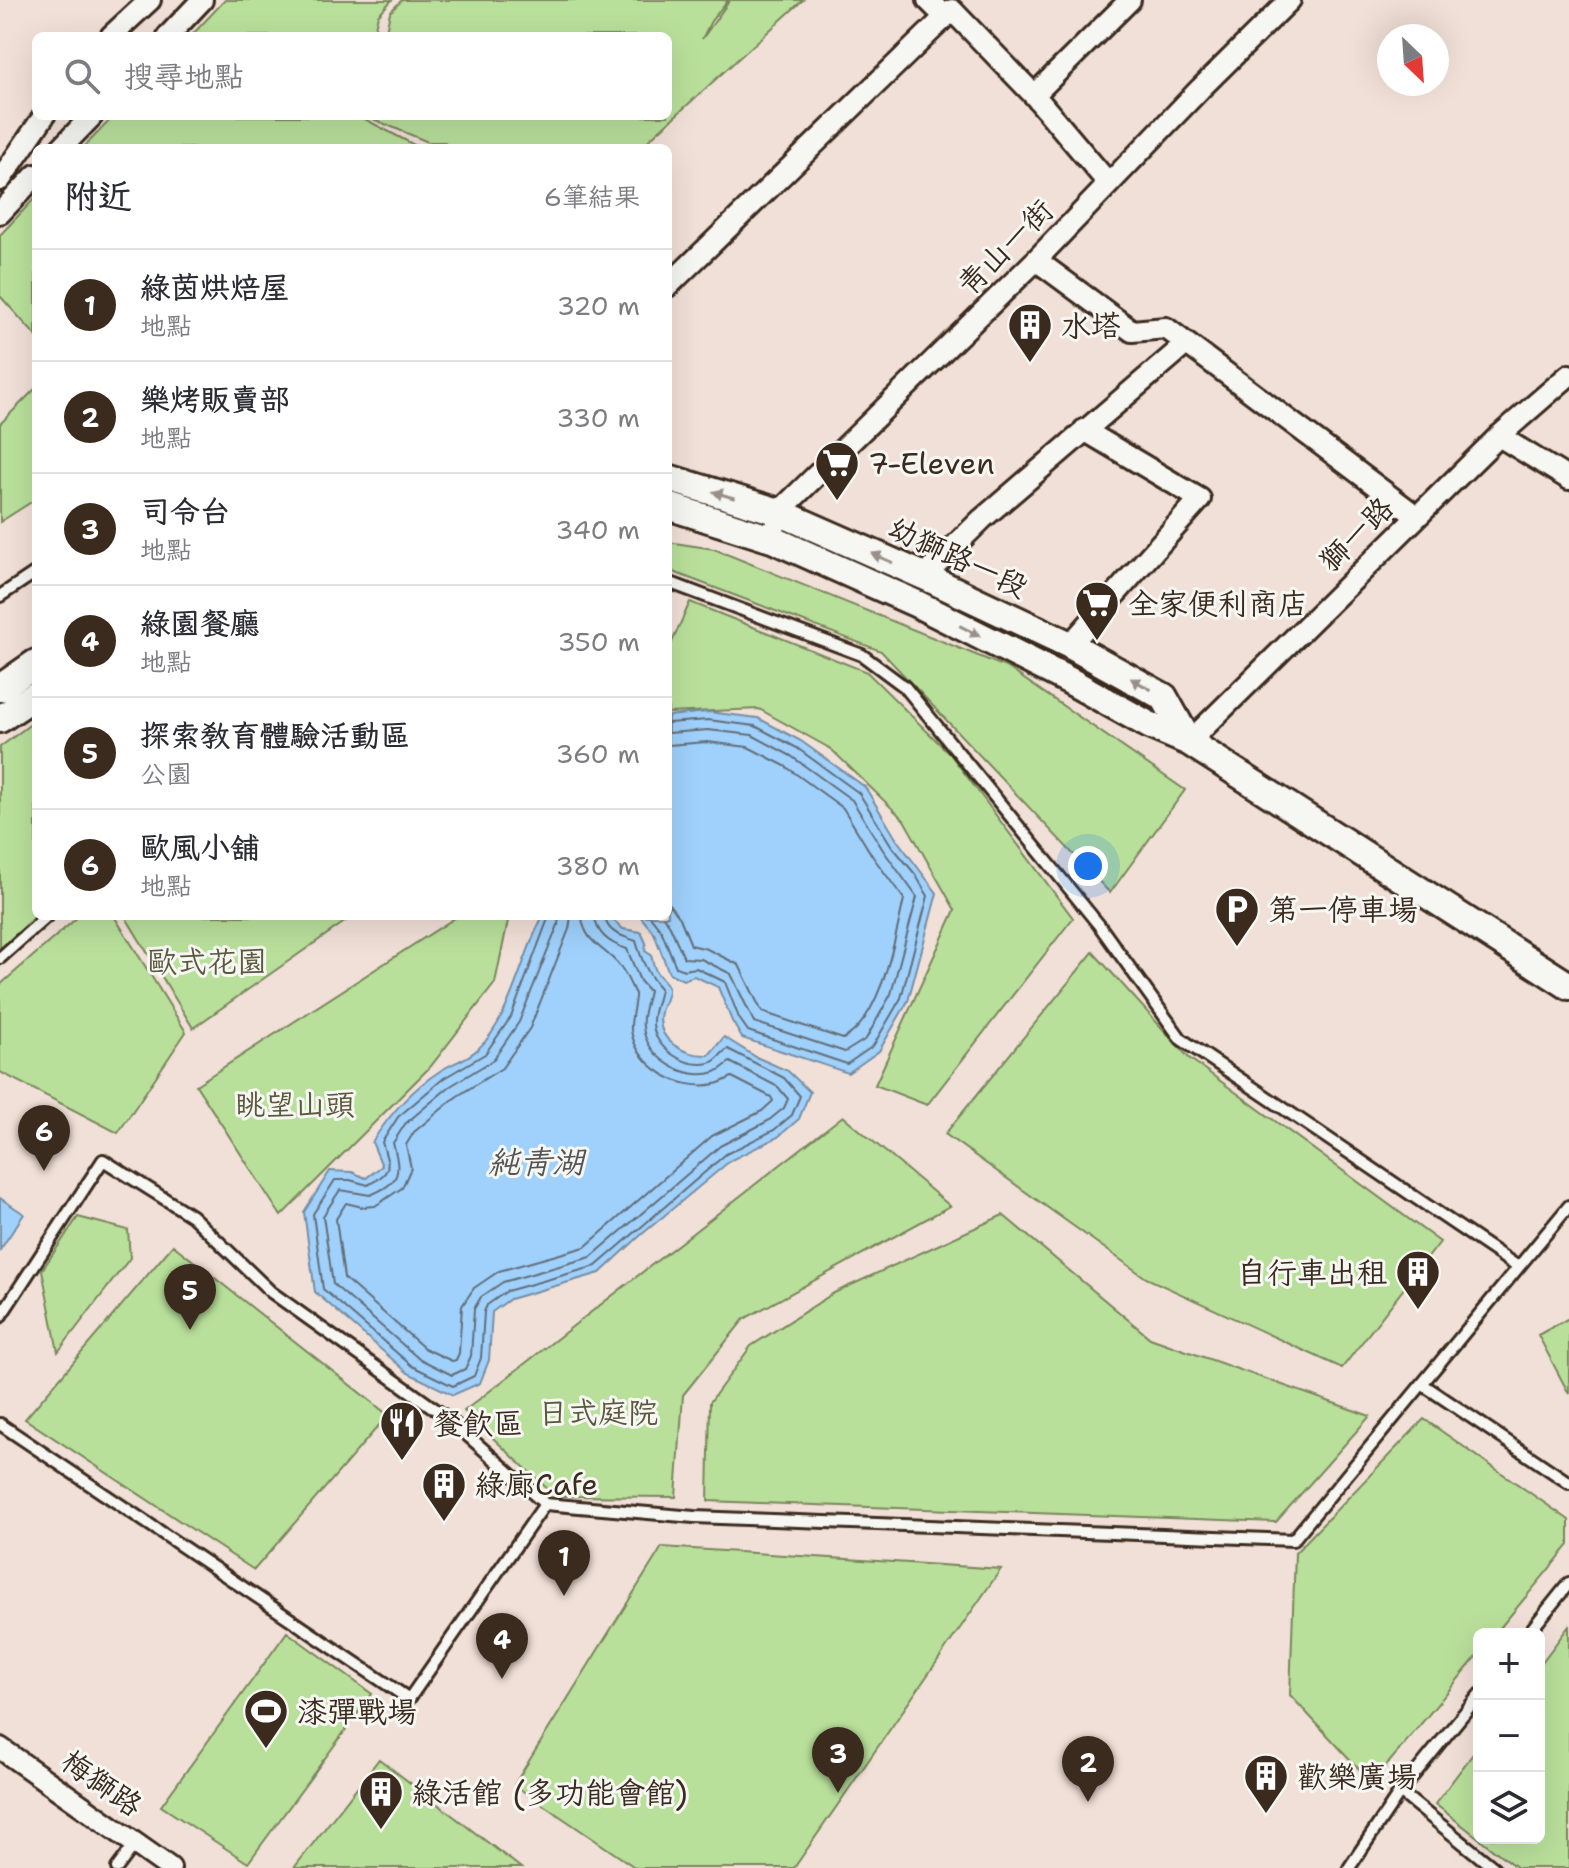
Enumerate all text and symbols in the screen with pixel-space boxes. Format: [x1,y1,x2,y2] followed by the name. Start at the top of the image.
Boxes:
[1377,24,1449,96] north arrow
[32,32,672,120] search box
[60,54,104,98] icon: search
[124,56,244,97] text: 搜尋地點
[64,173,132,219] text: 附近
[544,179,640,214] text: 6筆結果
[948,190,1062,304] street label: 青山一街
[140,267,290,308] text: 綠茵烘焙屋
[84,288,96,323] text: 1
[557,288,640,323] text: 320 m
[1006,301,1054,364] building icon: 水塔
[1061,305,1121,346] place label: 水塔
[140,308,192,343] text: 地點
[140,379,290,420] text: 樂烤販賣部
[81,400,99,435] text: 2
[556,400,640,435] text: 330 m
[140,420,192,455] text: 地點
[813,439,861,502] supermarket icon: 7-Eleven
[868,443,995,484] place label: 7-Eleven
[711,488,735,501] one-way arrow
[1310,488,1402,580] street label: 獅一路
[140,491,230,532] text: 司令台
[881,507,1035,607] street label: 幼獅路一段
[81,512,99,547] text: 3
[555,512,640,547] text: 340 m
[140,532,192,567] text: 地點
[870,551,894,564] one-way arrow
[1073,579,1121,642] supermarket icon: 全家便利商店
[1128,583,1308,624] place label: 全家便利商店
[140,603,260,644] text: 綠園餐廳
[81,624,99,659] text: 4
[557,624,640,659] text: 350 m
[959,624,982,637] one-way arrow
[140,644,192,679] text: 地點
[1129,677,1152,691] one-way arrow
[140,715,410,756] text: 探索教育體驗活動區
[82,736,98,771] text: 5
[555,736,640,771] text: 360 m
[140,756,192,791] text: 公園
[140,827,260,868] text: 歐風小舖
[1068,846,1108,886] your location
[81,848,99,883] text: 6
[555,848,640,883] text: 380 m
[140,868,192,903] text: 地點
[1213,885,1261,948] parking icon: 第一停車場
[1268,889,1418,930] place label: 第一停車場
[147,941,267,982] park label: 歐式花園
[235,1084,355,1125] park label: 眺望山頭
[18,1105,70,1171] pin: 6
[488,1140,587,1183] water label: 純青湖
[1394,1248,1442,1311] building icon: 自行車出租
[1237,1252,1387,1293] place label: 自行車出租
[164,1264,216,1330] pin: 5
[538,1392,658,1433] park label: 日式庭院
[378,1399,426,1462] restaurant icon: 餐飲區
[433,1403,523,1444] place label: 餐飲區
[420,1460,468,1523] building icon: 綠廊Cafe
[475,1464,598,1505] place label: 綠廊Cafe
[538,1530,590,1596] pin: 1
[476,1613,528,1679] pin: 4
[1473,1628,1545,1844] map controls
[1473,1628,1545,1700] button: +
[242,1687,290,1750] sports icon: 漆彈戰場
[297,1691,417,1732] place label: 漆彈戰場
[1473,1700,1545,1772] button: −
[812,1727,864,1793] pin: 3
[1062,1736,1114,1802] pin: 2
[53,1740,151,1826] street label: 梅獅路
[1242,1752,1290,1815] building icon: 歡樂廣場
[1297,1756,1417,1797] place label: 歡樂廣場
[357,1768,405,1831] building icon: 綠活館 (多功能會館)
[412,1772,688,1813] place label: 綠活館 (多功能會館)
[1473,1772,1545,1844] button: layers

